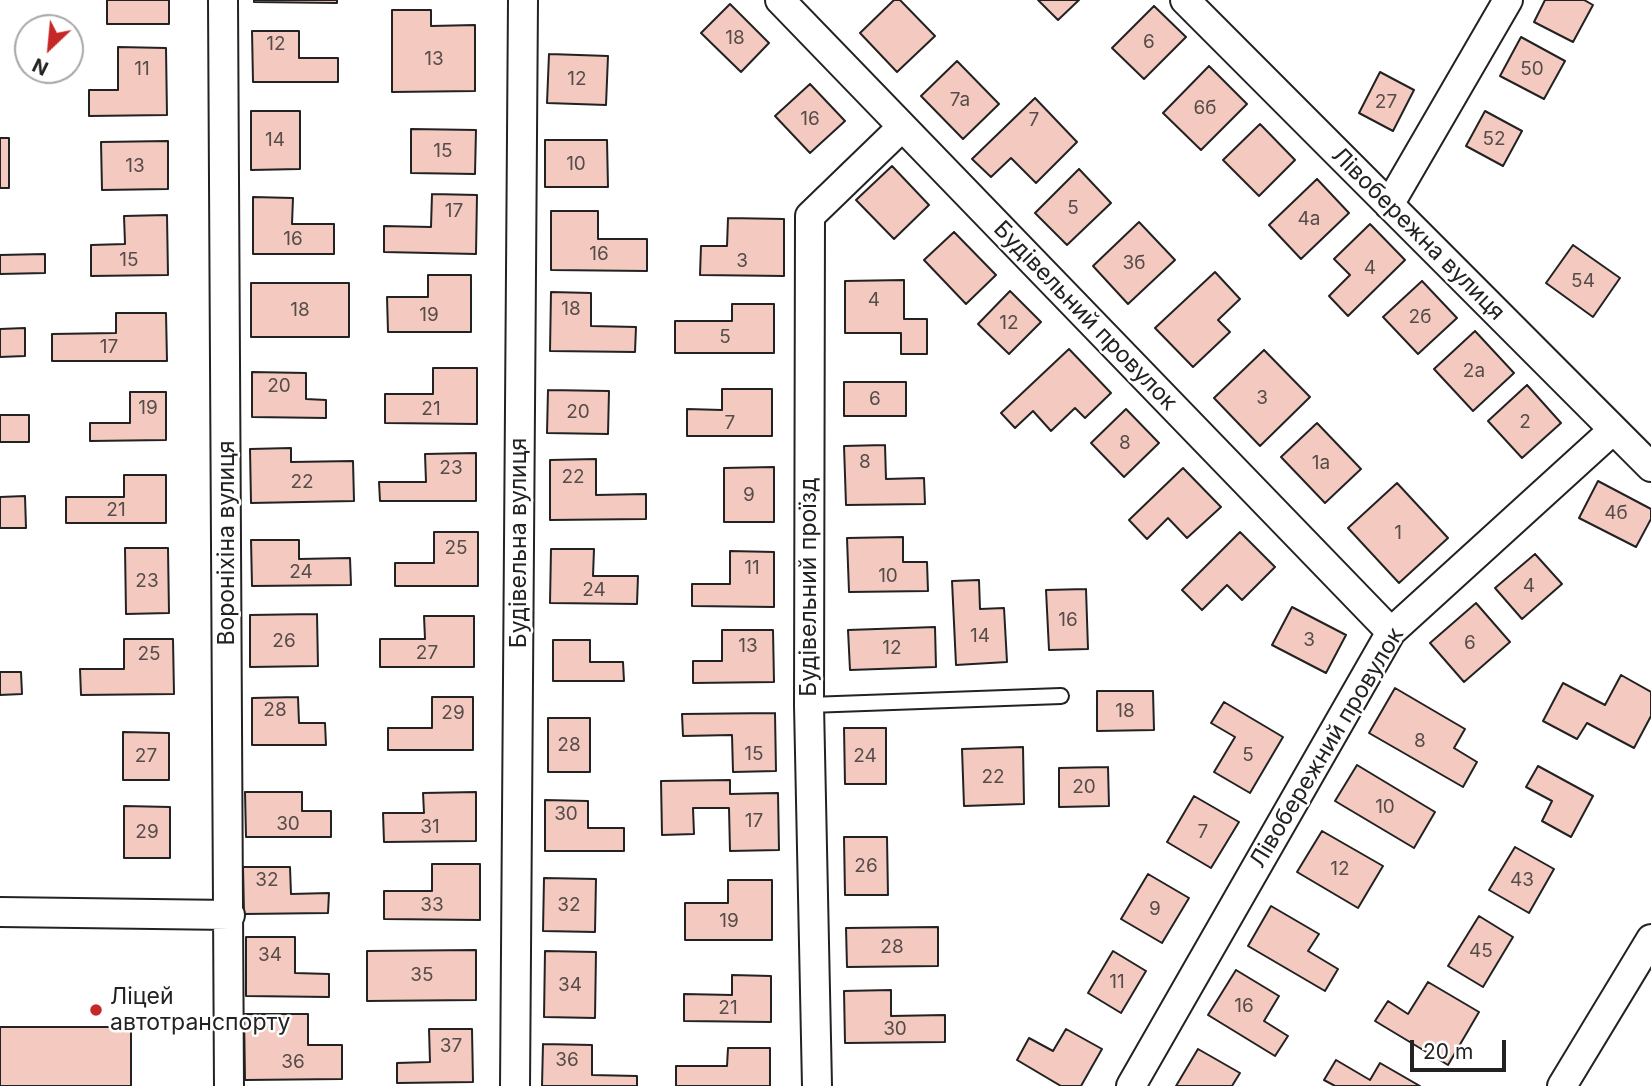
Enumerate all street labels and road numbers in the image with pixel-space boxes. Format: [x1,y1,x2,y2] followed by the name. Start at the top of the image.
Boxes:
[1326,142,1510,326] street label: Лівобережна вулиця
[987,216,1183,416] street label: Будівельний провулок
[505,438,533,648] street label: Будівельна вулиця
[213,440,241,646] street label: Вороніхіна вулиця
[795,477,823,697] street label: Будівельний проїзд
[1244,623,1410,873] street label: Лівобережний провулок

